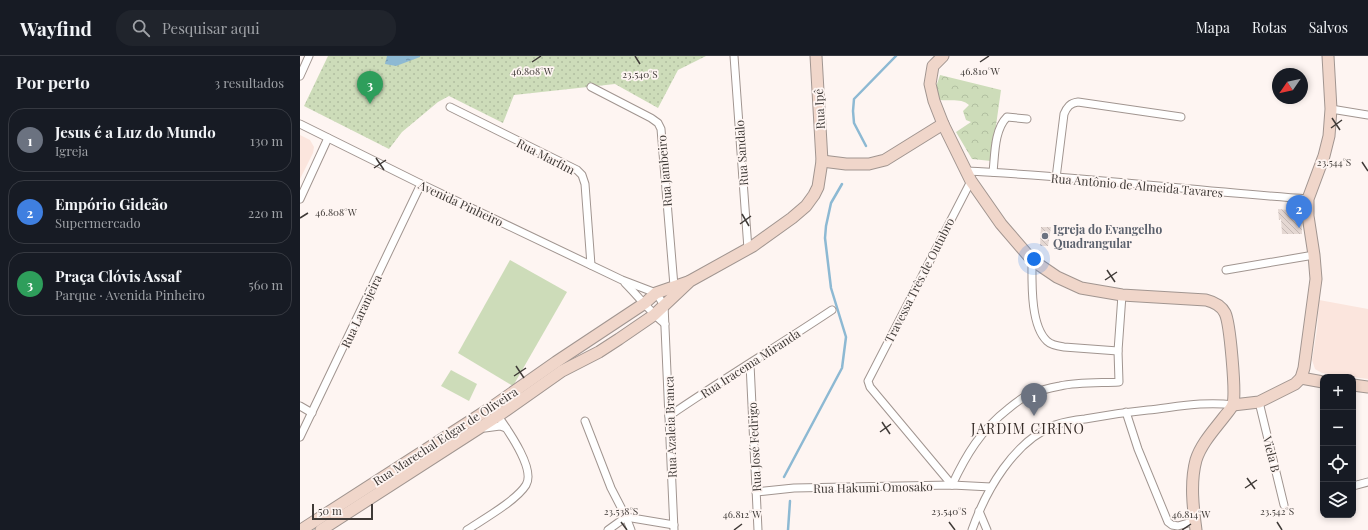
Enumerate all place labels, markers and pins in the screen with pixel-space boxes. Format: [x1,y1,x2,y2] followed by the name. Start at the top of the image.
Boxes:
[357,71,383,104] pin: 3
[1286,195,1312,228] pin: 2
[1053,221,1162,251] place label: Igreja do Evangelho Quadrangular
[1040,231,1050,241] marker: Igreja do Evangelho Quadrangular
[1021,383,1047,416] pin: 1

